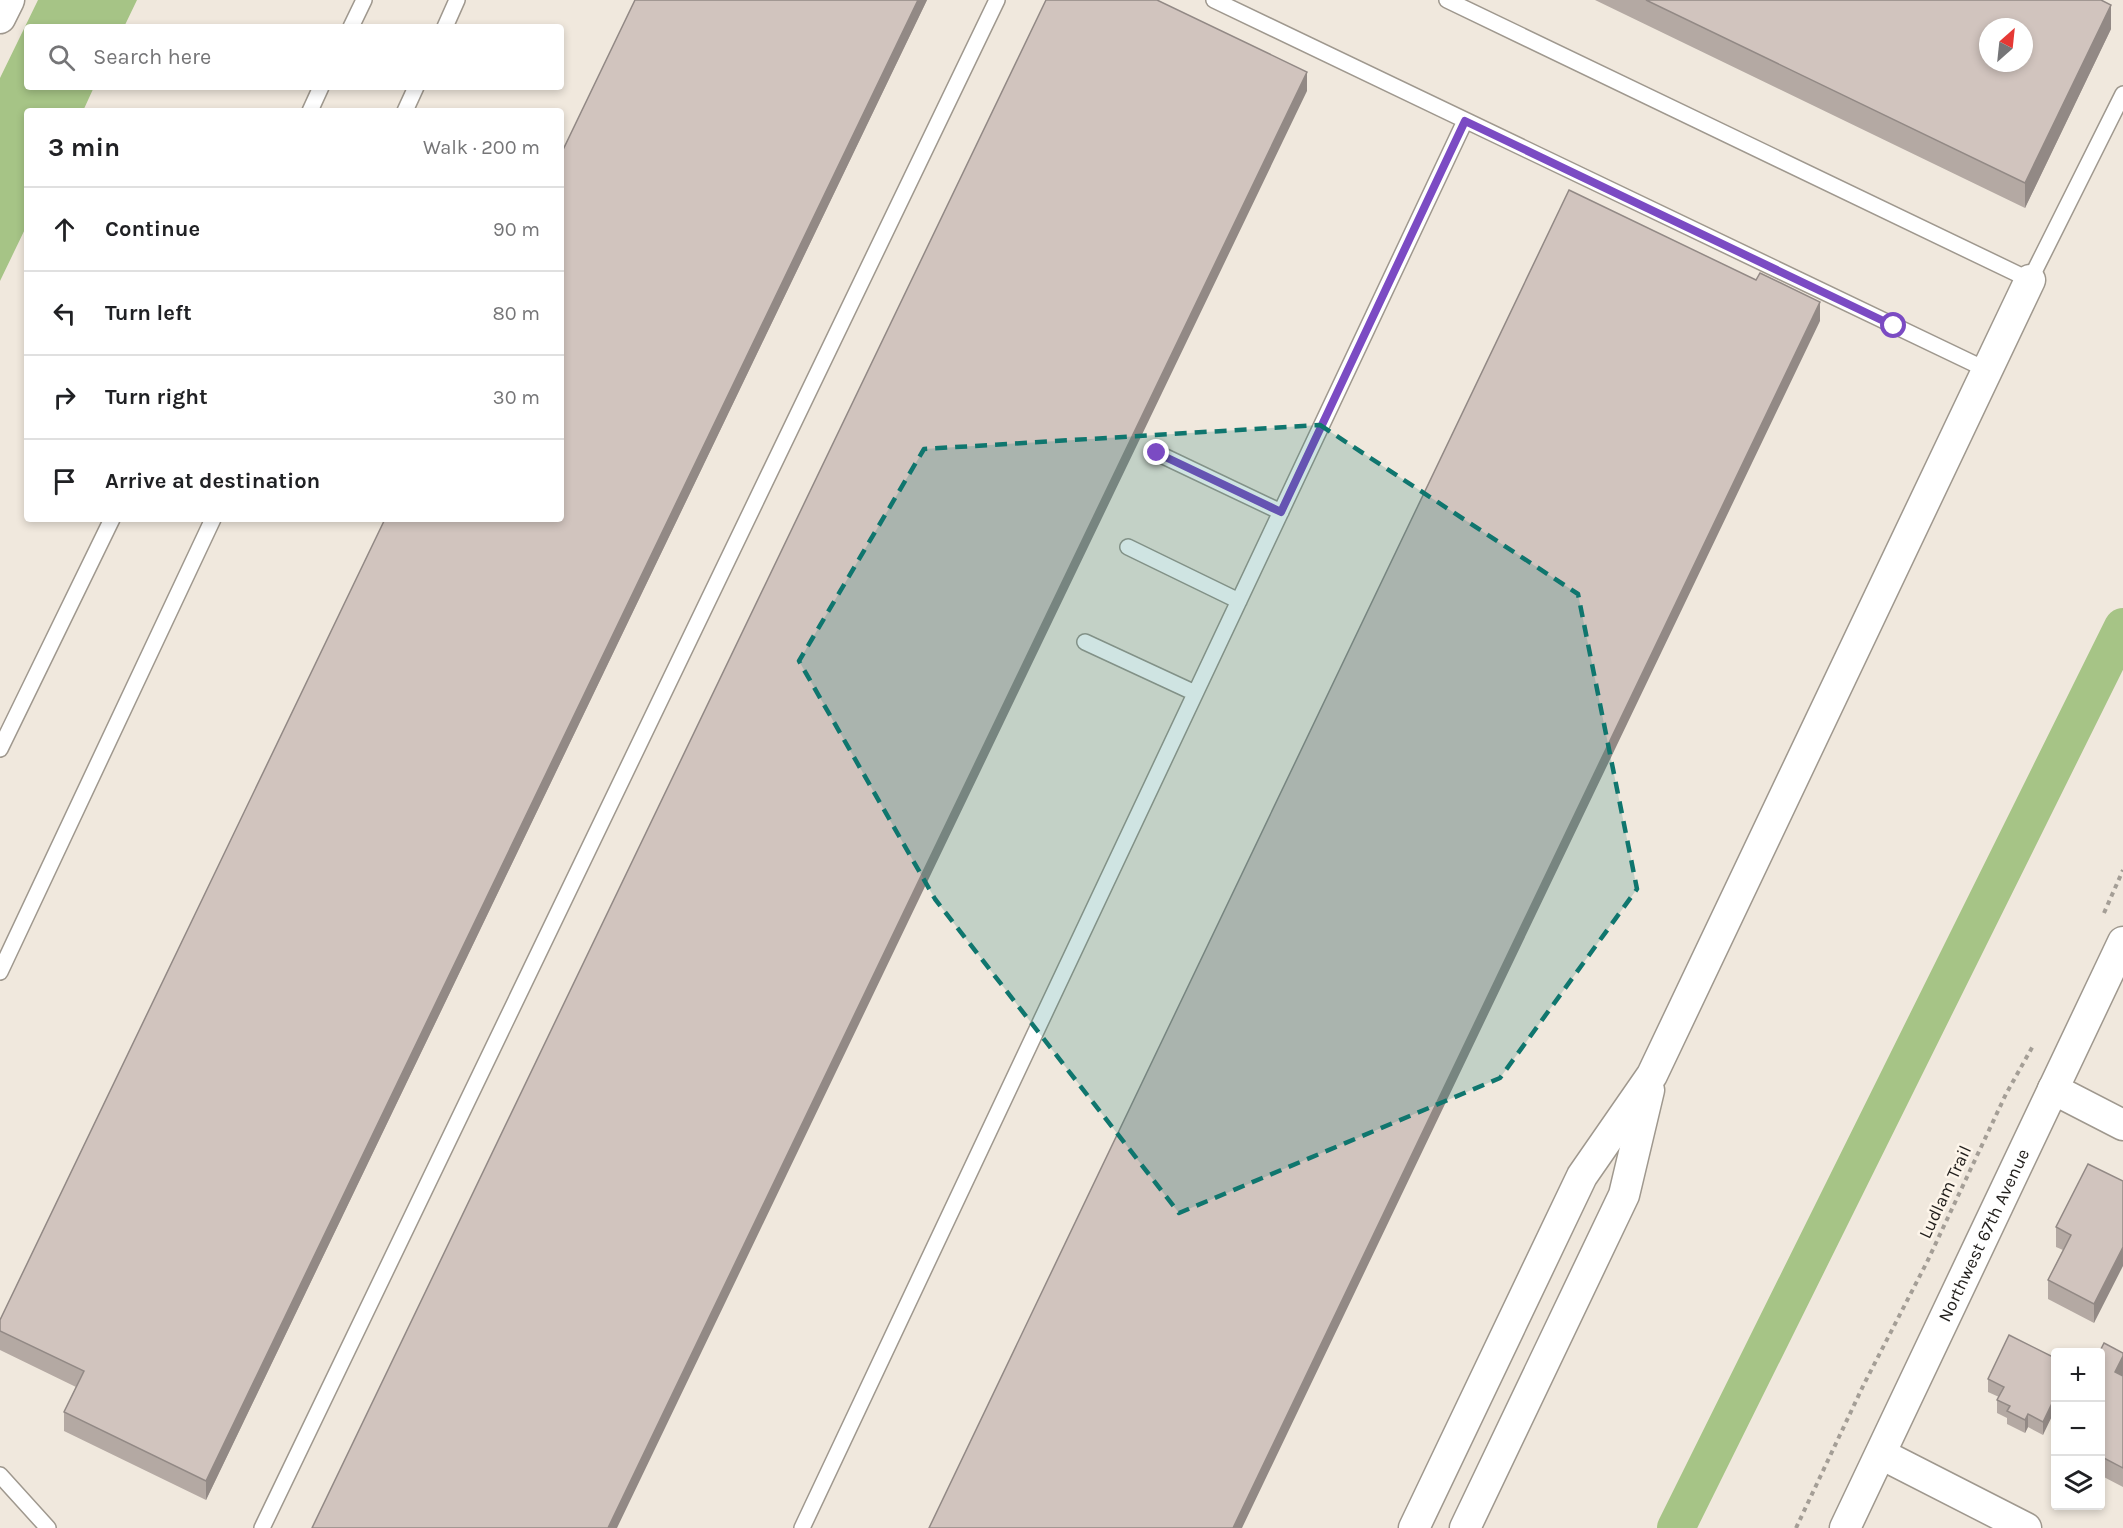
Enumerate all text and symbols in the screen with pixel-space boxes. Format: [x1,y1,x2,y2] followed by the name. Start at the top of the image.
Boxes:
[1979,18,2033,72] north arrow
[24,24,564,90] search box
[45,41,78,74] icon: search
[93,44,211,70] text: Search here
[48,132,120,163] text: 3 min
[423,136,540,159] text: Walk · 200 m
[48,213,81,246] icon: ahead
[105,216,200,242] text: Continue
[493,218,540,241] text: 90 m
[48,297,81,330] icon: left
[105,300,192,326] text: Turn left
[492,302,540,325] text: 80 m
[1880,312,1906,338] route start
[48,381,81,414] icon: right
[105,384,208,410] text: Turn right
[493,386,540,409] text: 30 m
[1143,439,1169,465] route end
[48,465,81,498] icon: arrive
[105,468,320,494] text: Arrive at destination
[1914,1142,1976,1242] street label: Ludlam Trail
[1933,1145,2034,1325] street label: Northwest 67th Avenue
[2051,1348,2105,1510] map controls
[2051,1348,2105,1402] button: +
[2051,1402,2105,1456] button: −
[2051,1456,2105,1510] button: layers

